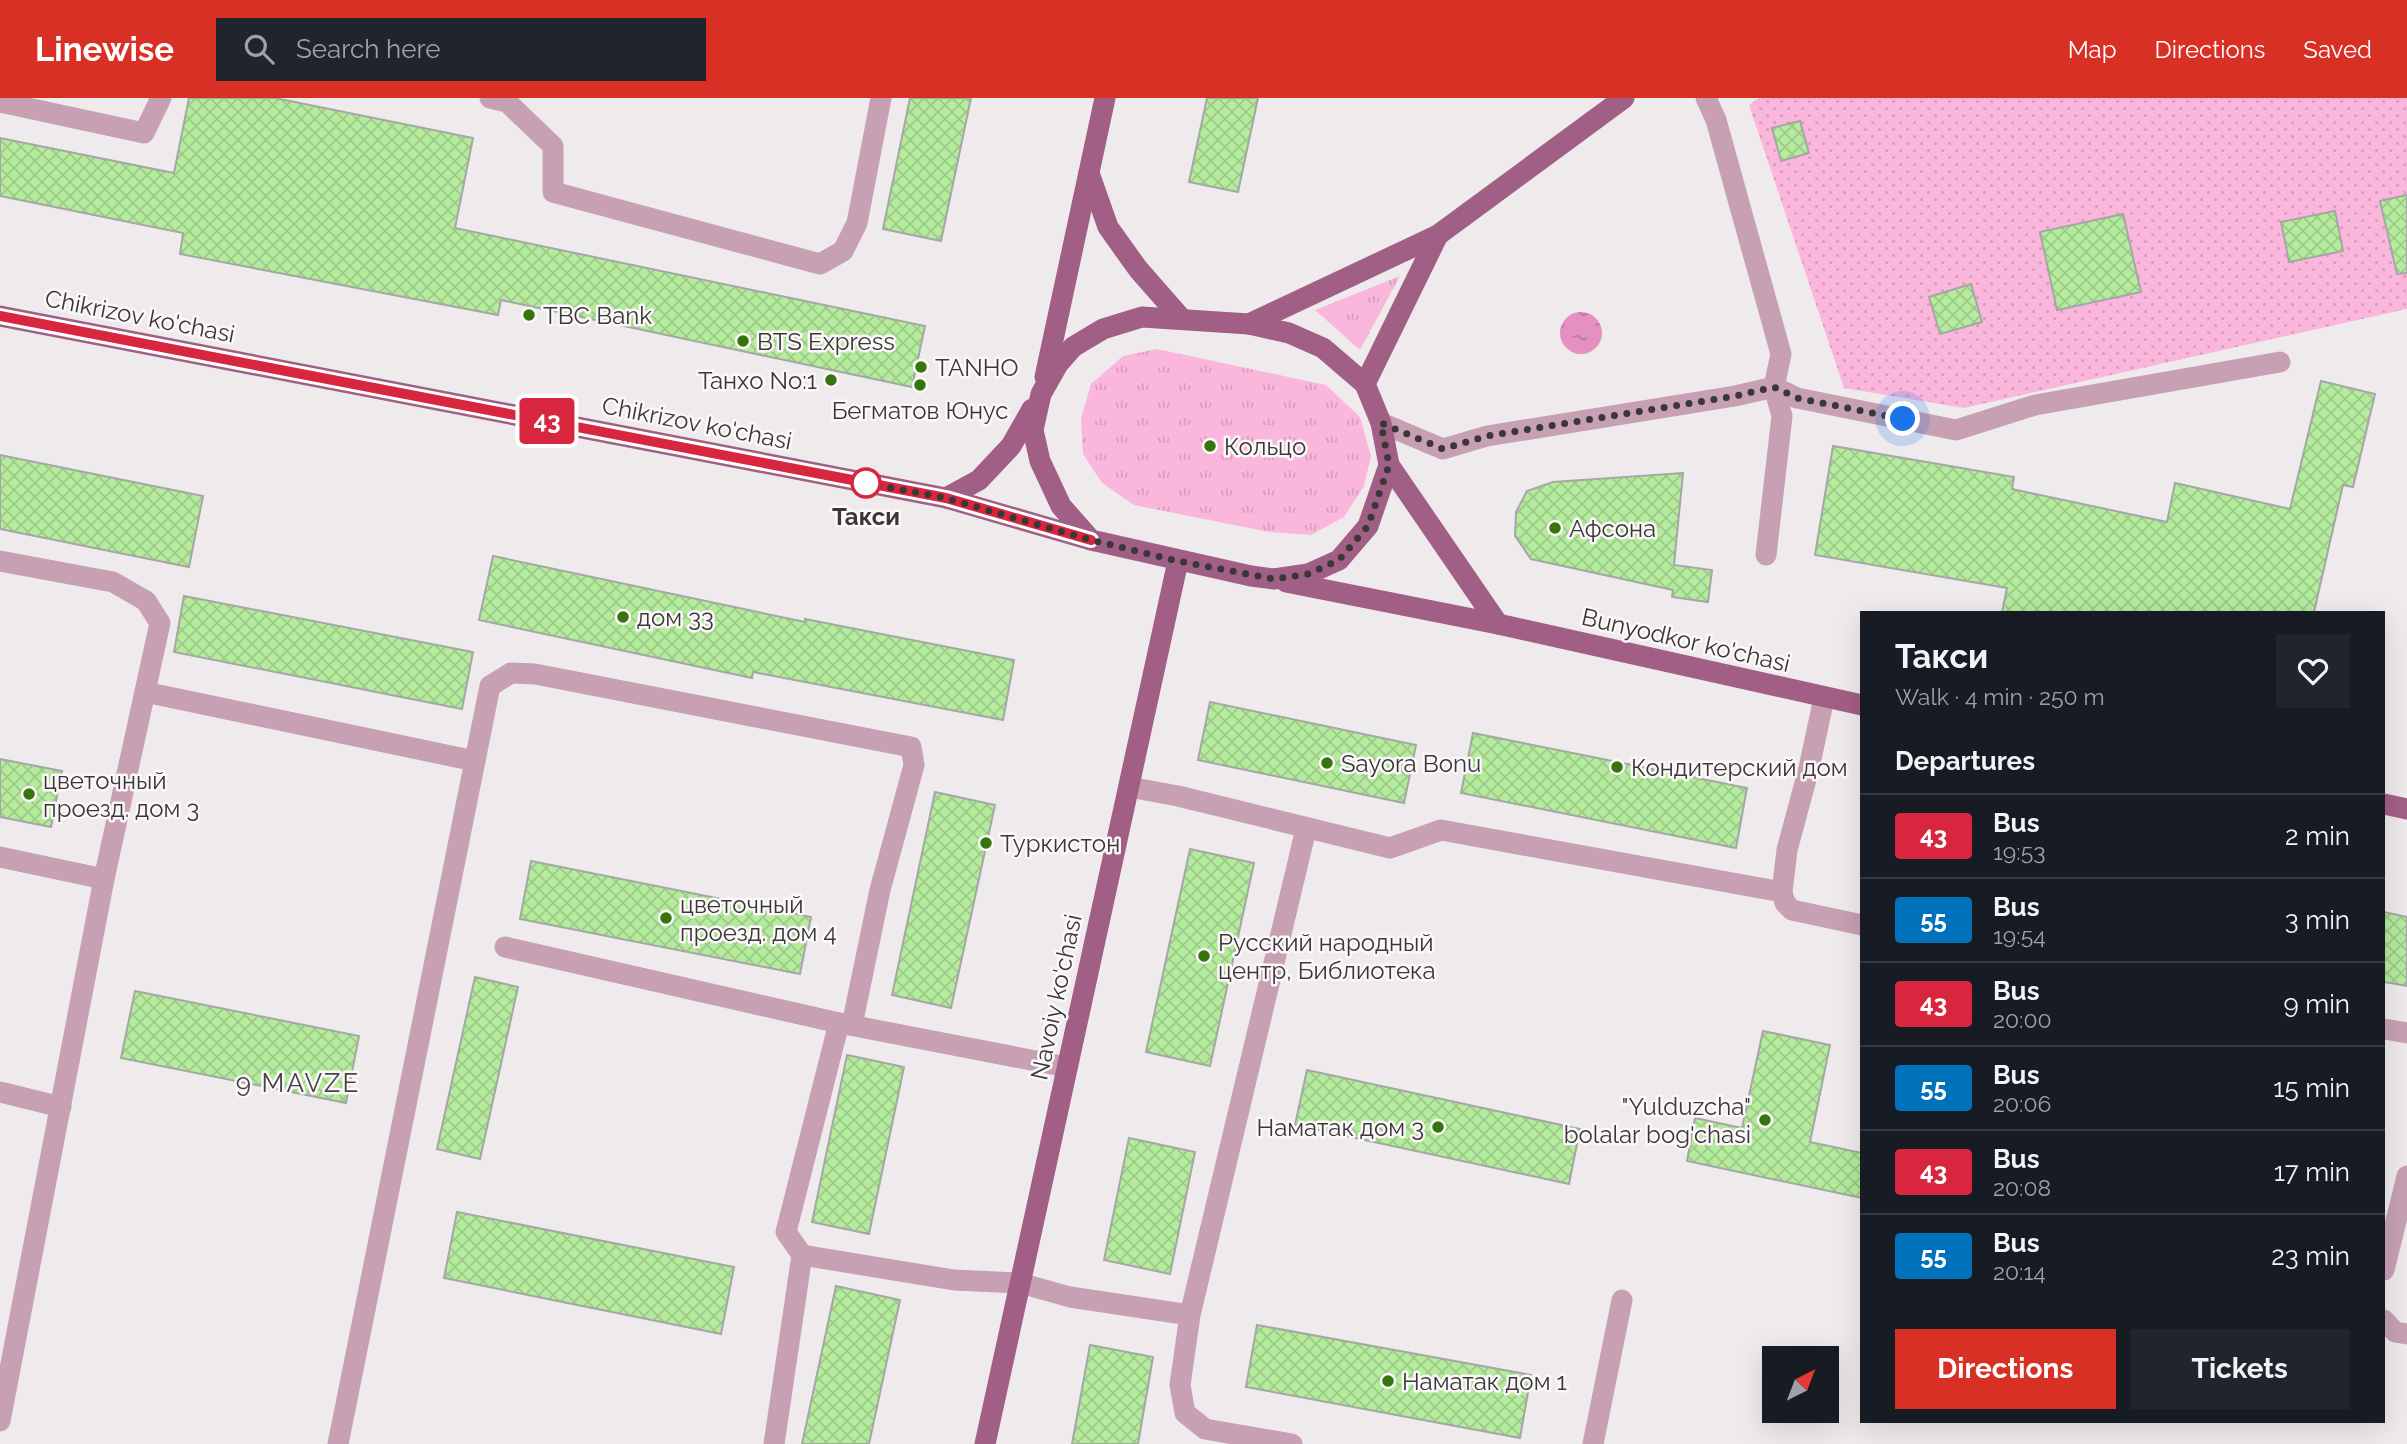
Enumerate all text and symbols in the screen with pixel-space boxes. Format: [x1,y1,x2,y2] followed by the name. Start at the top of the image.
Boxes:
[216,18,706,81] search box
[35,30,174,69] text: Linewise
[240,30,278,68] icon: search
[296,34,440,64] text: Search here
[2068,35,2117,64] text: Map
[2155,35,2265,64] text: Directions
[2303,35,2372,64] text: Saved
[43,283,237,349] street label: Chikrizov ko'chasi
[543,301,652,330] place label: TBC Bank
[521,307,537,323] marker: TBC Bank
[757,327,895,356] place label: BTS Express
[735,333,751,349] marker: BTS Express
[935,353,1019,382] place label: TANHO
[913,359,929,375] marker: TANHO
[698,366,817,395] place label: Танхо No:1
[823,372,839,388] marker: Танхо No:1
[912,377,928,393] marker: Бегматов Юнус
[600,390,794,456] street label: Chikrizov ko'chasi
[832,396,1008,425] place label: Бегматов Юнус
[516,398,578,444] line badge: 43
[1885,401,1920,436] your location
[533,406,561,435] text: 43
[1224,432,1306,461] place label: Кольцо
[1202,438,1218,454] marker: Кольцо
[851,468,881,498] marker: Такси
[832,502,900,531] place label: Такси
[1569,514,1656,543] place label: Афсона
[1547,520,1563,536] marker: Афсона
[1579,602,1793,678] street label: Bunyodkor ko'chasi
[637,603,714,632] place label: дом 33
[615,609,631,625] marker: дом 33
[2276,634,2350,708] button: heart
[1895,637,1988,676] text: Такси
[1895,683,2105,710] text: Walk · 4 min · 250 m
[1895,746,2035,776] text: Departures
[1341,749,1481,778] place label: Sayora Bonu
[1631,753,1848,782] place label: Кондитерский дом
[1319,755,1335,771] marker: Sayora Bonu
[1609,759,1625,775] marker: Кондитерский дом
[43,766,199,823] place label: цветочный проезд. дом 3
[21,786,37,802] marker: цветочный проезд. дом 3
[1993,808,2040,838] text: Bus
[1920,821,1947,850] text: 43
[2285,821,2350,851] text: 2 min
[1000,829,1120,858] place label: Туркистон
[978,835,994,851] marker: Туркистон
[1993,838,2045,865] text: 19:53
[680,890,837,947] place label: цветочный проезд. дом 4
[1993,892,2040,922] text: Bus
[1920,905,1947,934] text: 55
[2285,905,2350,935] text: 3 min
[658,910,674,926] marker: цветочный проезд. дом 4
[1024,912,1088,1082] street label: Navoiy ko'chasi
[1993,922,2046,949] text: 19:54
[1218,928,1436,985] place label: Русский народный центр, Библиотека
[1196,948,1212,964] marker: Русский народный центр, Библиотека
[1993,976,2040,1006] text: Bus
[1920,989,1947,1018] text: 43
[2283,989,2350,1019] text: 9 min
[1993,1006,2052,1033] text: 20:00
[1993,1060,2040,1090] text: Bus
[236,1068,360,1098] district label: 9 MAVZE
[1920,1073,1947,1102] text: 55
[2273,1073,2350,1103] text: 15 min
[1993,1090,2051,1117] text: 20:06
[1564,1092,1751,1149] place label: "Yulduzcha" bolalar bog'chasi
[1757,1112,1773,1128] marker: "Yulduzcha" bolalar bog'chasi
[1257,1113,1424,1142] place label: Наматак дом 3
[1430,1119,1446,1135] marker: Наматак дом 3
[1993,1144,2040,1174] text: Bus
[1920,1157,1947,1186] text: 43
[2274,1157,2350,1187] text: 17 min
[1993,1174,2051,1201] text: 20:08
[1993,1228,2040,1258] text: Bus
[1920,1241,1947,1270] text: 55
[2271,1241,2350,1271] text: 23 min
[1993,1258,2046,1285] text: 20:14
[1895,1329,2116,1409] button: Directions
[2130,1329,2350,1409] button: Tickets
[1762,1346,1839,1423] north arrow
[1762,1346,1839,1423] map controls
[1402,1367,1567,1396] place label: Наматак дом 1
[1380,1373,1396,1389] marker: Наматак дом 1

